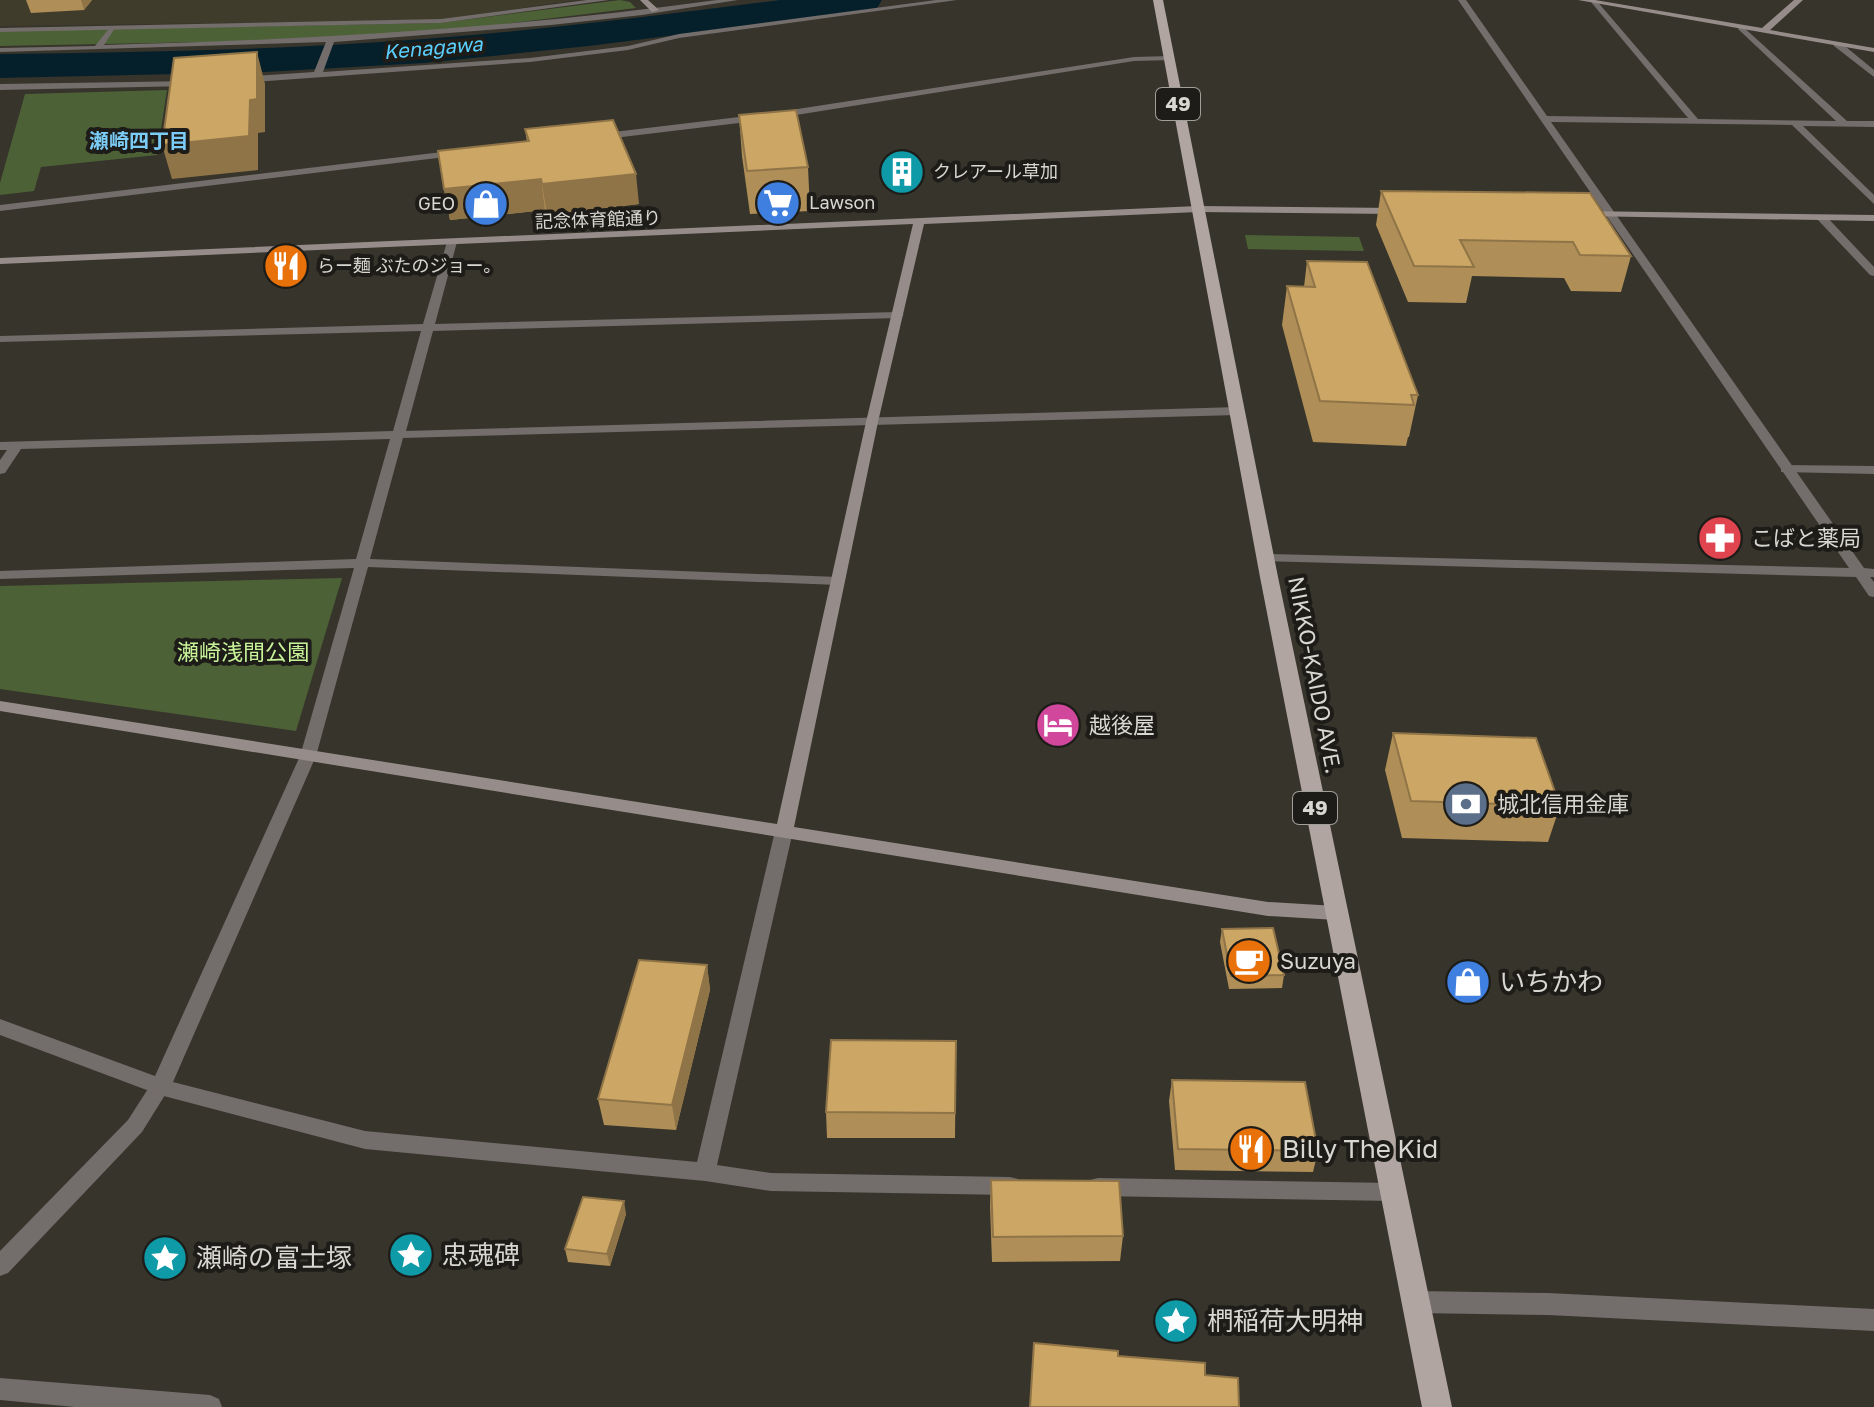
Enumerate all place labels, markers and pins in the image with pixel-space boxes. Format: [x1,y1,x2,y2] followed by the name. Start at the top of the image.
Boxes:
[878,148,926,196] building icon: クレアール草加
[933,160,1058,182] place label: クレアール草加
[754,179,802,227] supermarket icon: Lawson
[462,180,510,228] shop icon: GEO
[809,191,875,213] place label: Lawson
[418,192,455,214] place label: GEO
[262,242,310,290] restaurant icon: らー麺 ぶたのジョー。
[317,254,501,276] place label: らー麺 ぶたのジョー。
[1696,514,1744,562] pharmacy icon: こばと薬局
[1751,524,1861,551] place label: こばと薬局
[1034,701,1082,749] hotel icon: 越後屋
[1089,711,1155,738] place label: 越後屋
[1442,780,1490,828] bank icon: 城北信用金庫
[1497,790,1629,817] place label: 城北信用金庫
[1225,937,1273,985] cafe icon: Suzuya
[1280,947,1356,974] place label: Suzuya
[1444,958,1492,1006] shop icon: いちかわ
[1499,966,1603,997] place label: いちかわ
[1227,1125,1275,1173] restaurant icon: Billy The Kid
[1282,1133,1438,1164] place label: Billy The Kid
[387,1231,435,1279] place icon: 忠魂碑
[141,1234,189,1282] place icon: 瀬崎の富士塚
[442,1239,520,1270] place label: 忠魂碑
[196,1242,352,1273] place label: 瀬崎の富士塚
[1152,1297,1200,1345] place icon: 椚稲荷大明神
[1207,1305,1363,1336] place label: 椚稲荷大明神

